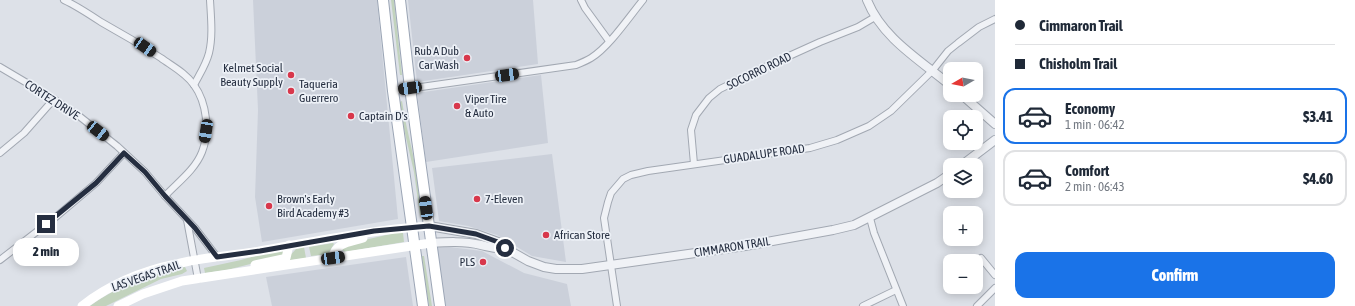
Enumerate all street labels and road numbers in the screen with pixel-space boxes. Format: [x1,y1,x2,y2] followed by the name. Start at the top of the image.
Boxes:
[724,49,794,93] street label: SOCORRO ROAD
[22,77,82,123] street label: CORTEZ DRIVE
[723,141,806,167] street label: GUADALUPE ROAD
[693,234,771,260] street label: CIMMARON TRAIL
[110,258,183,294] street label: LAS VEGAS TRAIL

